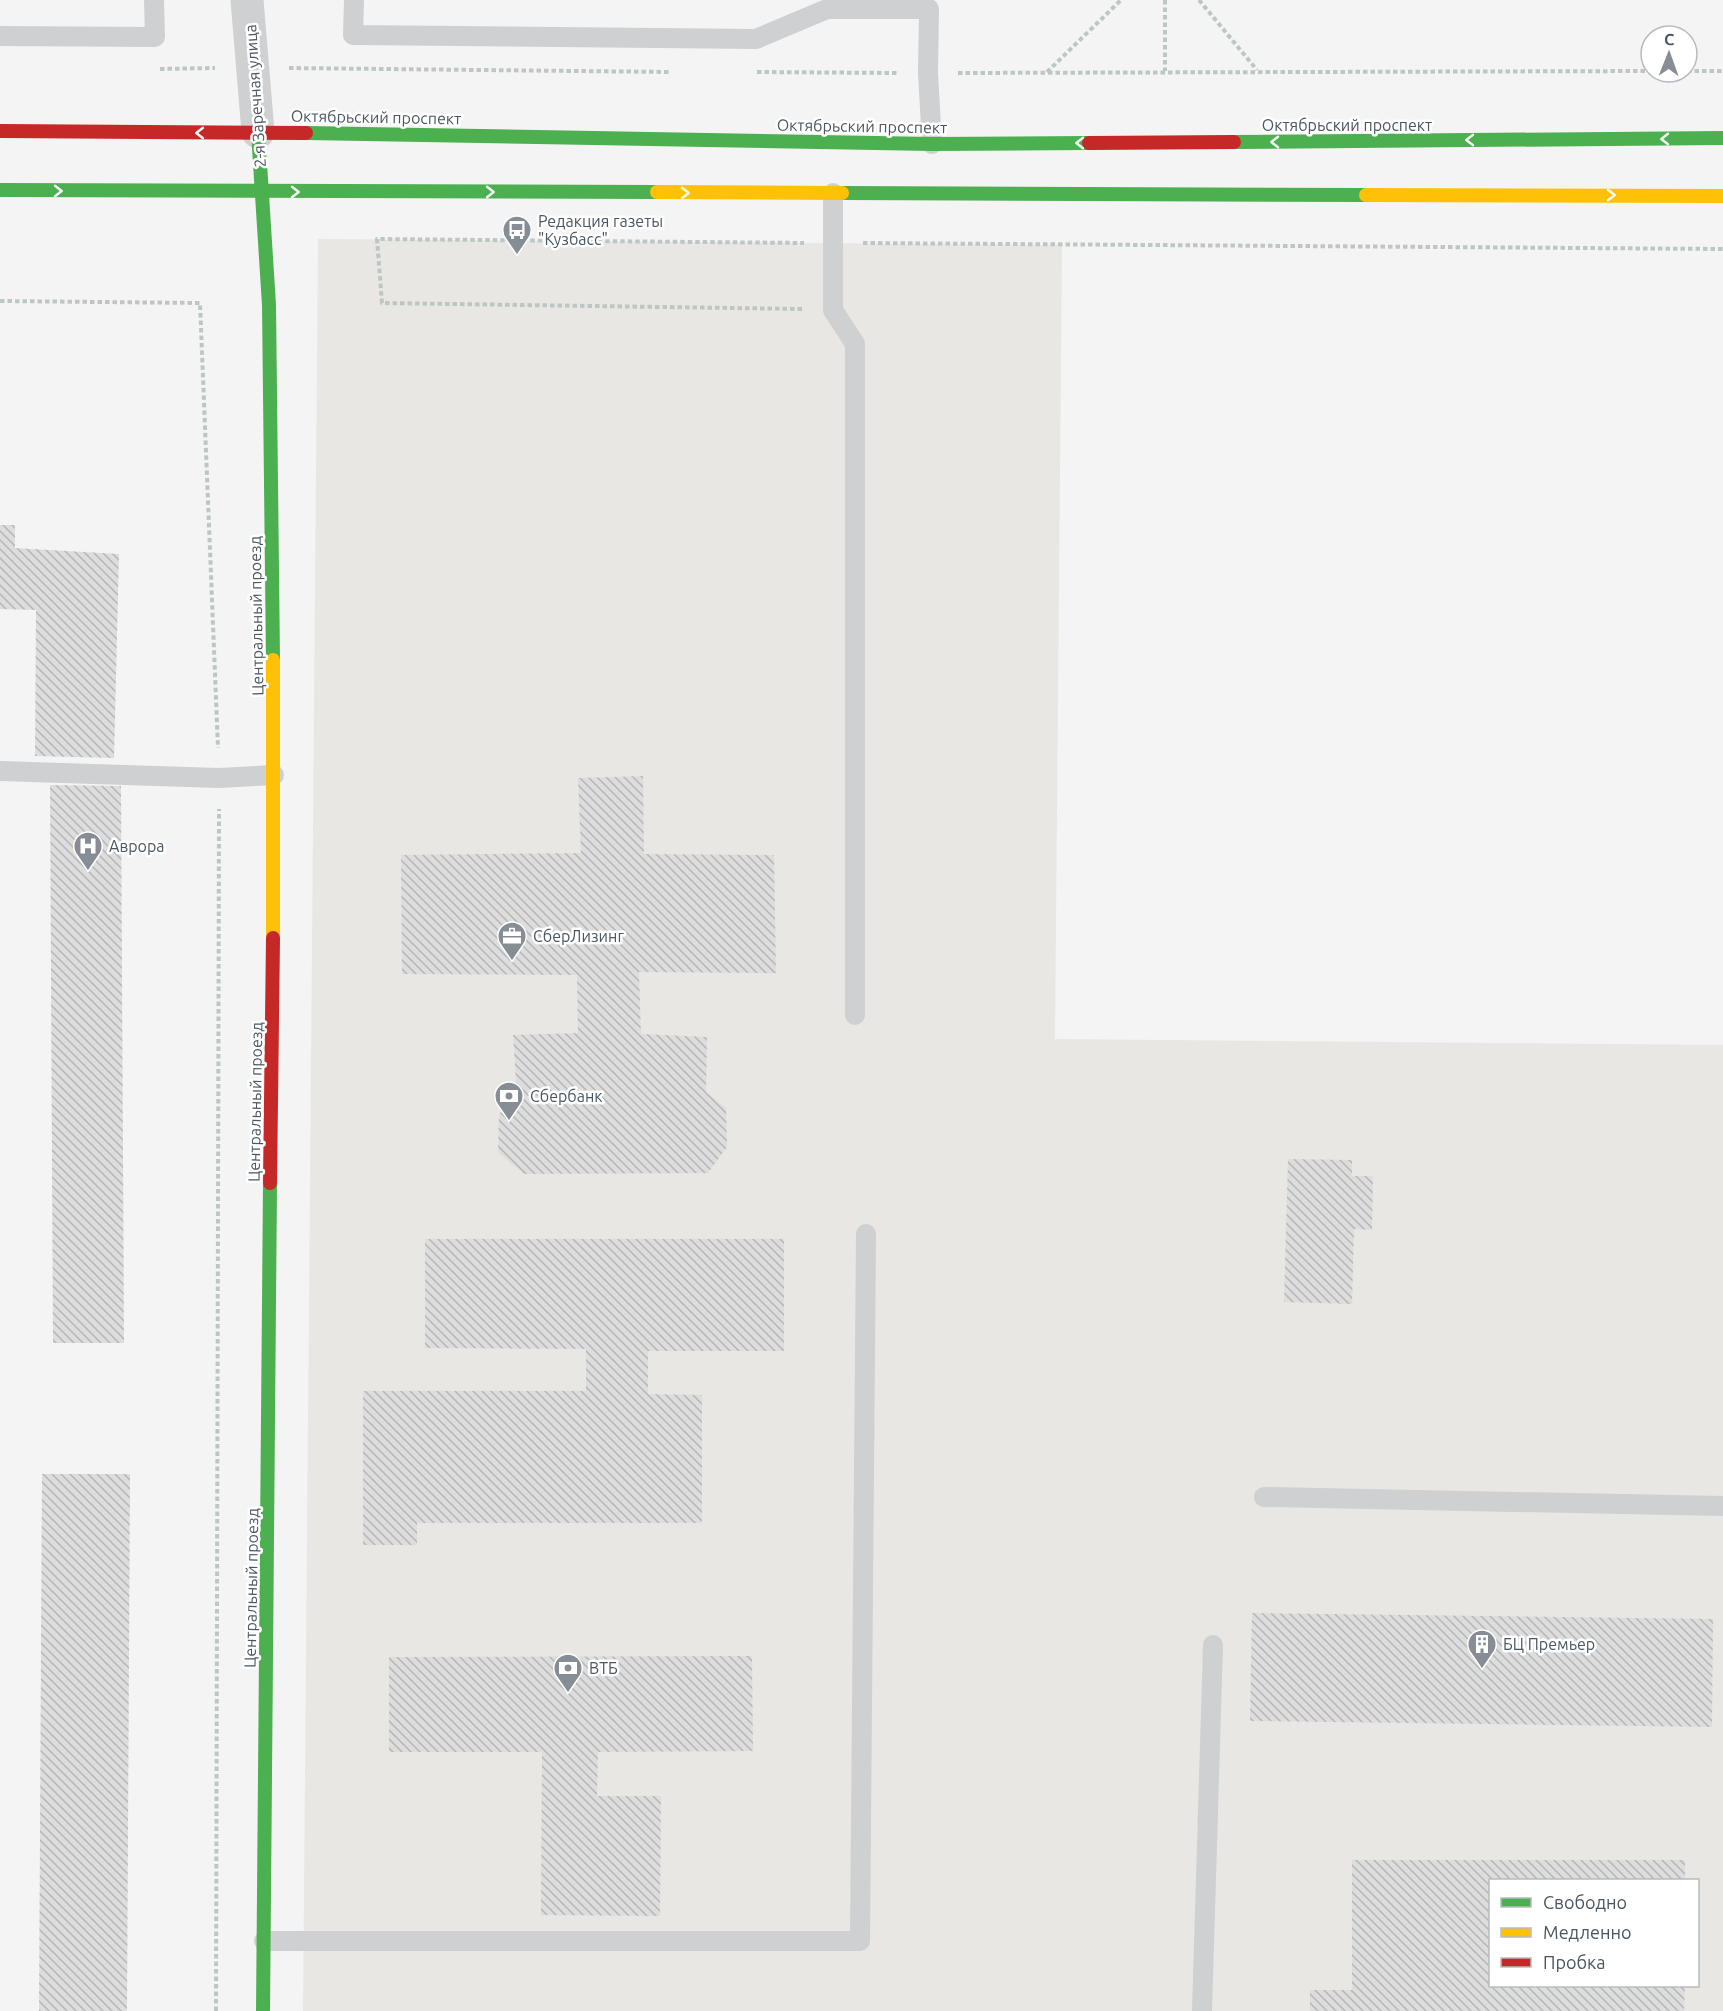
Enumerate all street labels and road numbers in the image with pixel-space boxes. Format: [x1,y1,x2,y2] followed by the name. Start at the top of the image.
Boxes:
[241,24,269,168] street label: 2-я Заречная улица
[291,107,461,127] street label: Октябрьский проспект
[777,116,947,136] street label: Октябрьский проспект
[1262,116,1432,134] street label: Октябрьский проспект
[246,536,266,696] street label: Центральный проезд
[245,1022,265,1182] street label: Центральный проезд
[241,1508,261,1668] street label: Центральный проезд

